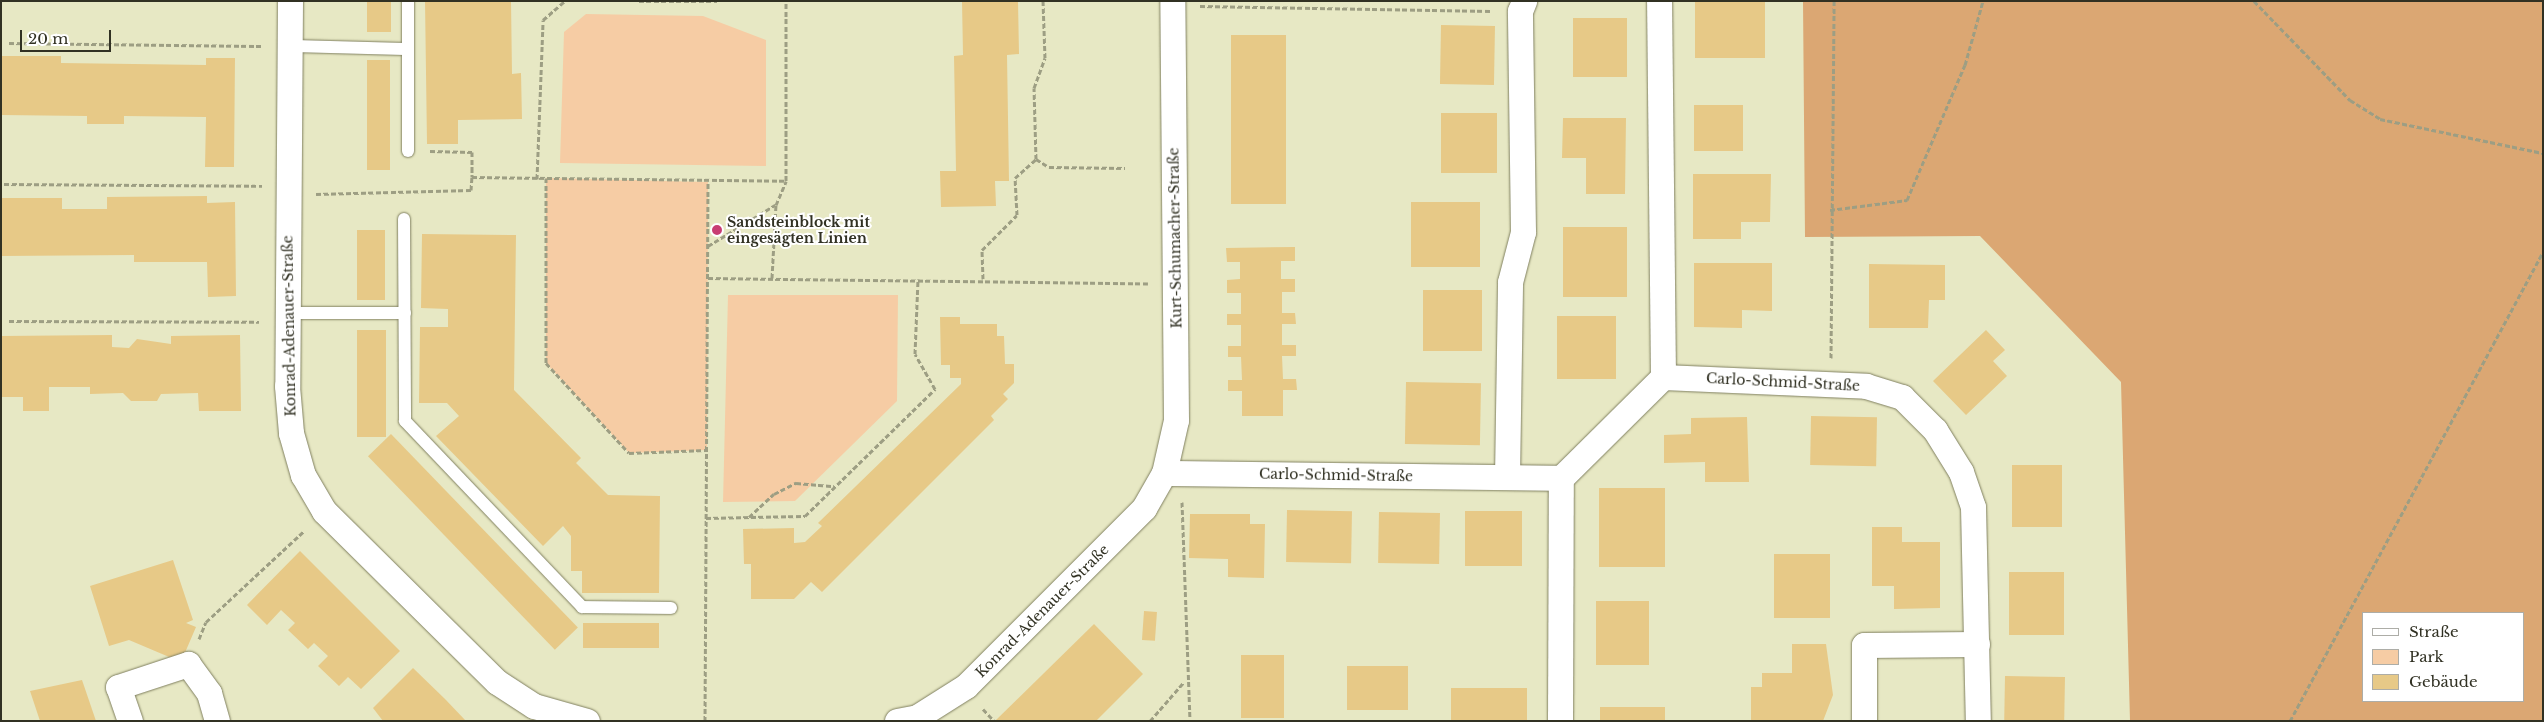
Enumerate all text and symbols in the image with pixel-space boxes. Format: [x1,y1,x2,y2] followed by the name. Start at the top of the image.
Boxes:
[22,20,114,52] scale bar
[28,29,68,48] text: 20 m
[1165,147,1185,329] street label: Kurt-Schumacher-Straße
[727,214,870,246] place label: Sandsteinblock mit eingesägten Linien
[711,224,723,236] marker: Sandsteinblock mit eingesägten Linien
[279,235,299,417] street label: Konrad-Adenauer-Straße
[1706,370,1860,394] street label: Carlo-Schmid-Straße
[1259,465,1413,485] street label: Carlo-Schmid-Straße
[972,541,1112,681] street label: Konrad-Adenauer-Straße
[2362,612,2524,702] legend
[2409,622,2459,641] text: Straße
[2409,647,2444,666] text: Park
[2409,672,2478,691] text: Gebäude

